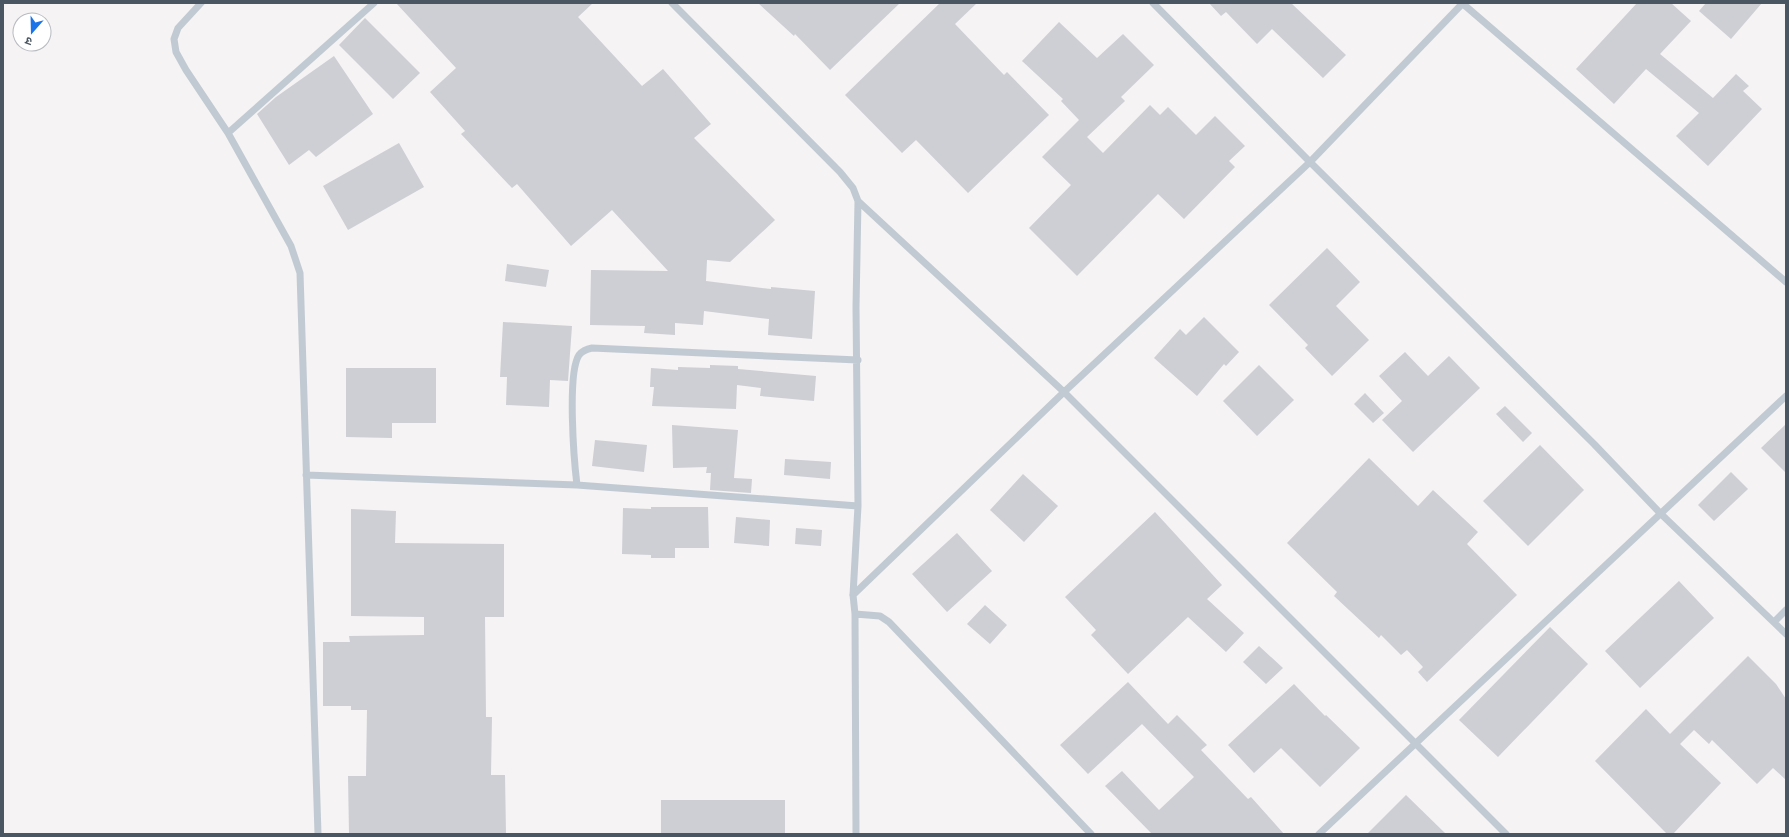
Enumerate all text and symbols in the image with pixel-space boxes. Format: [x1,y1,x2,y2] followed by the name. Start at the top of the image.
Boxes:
[12,12,52,52] north arrow
[23,34,34,49] text: उ

